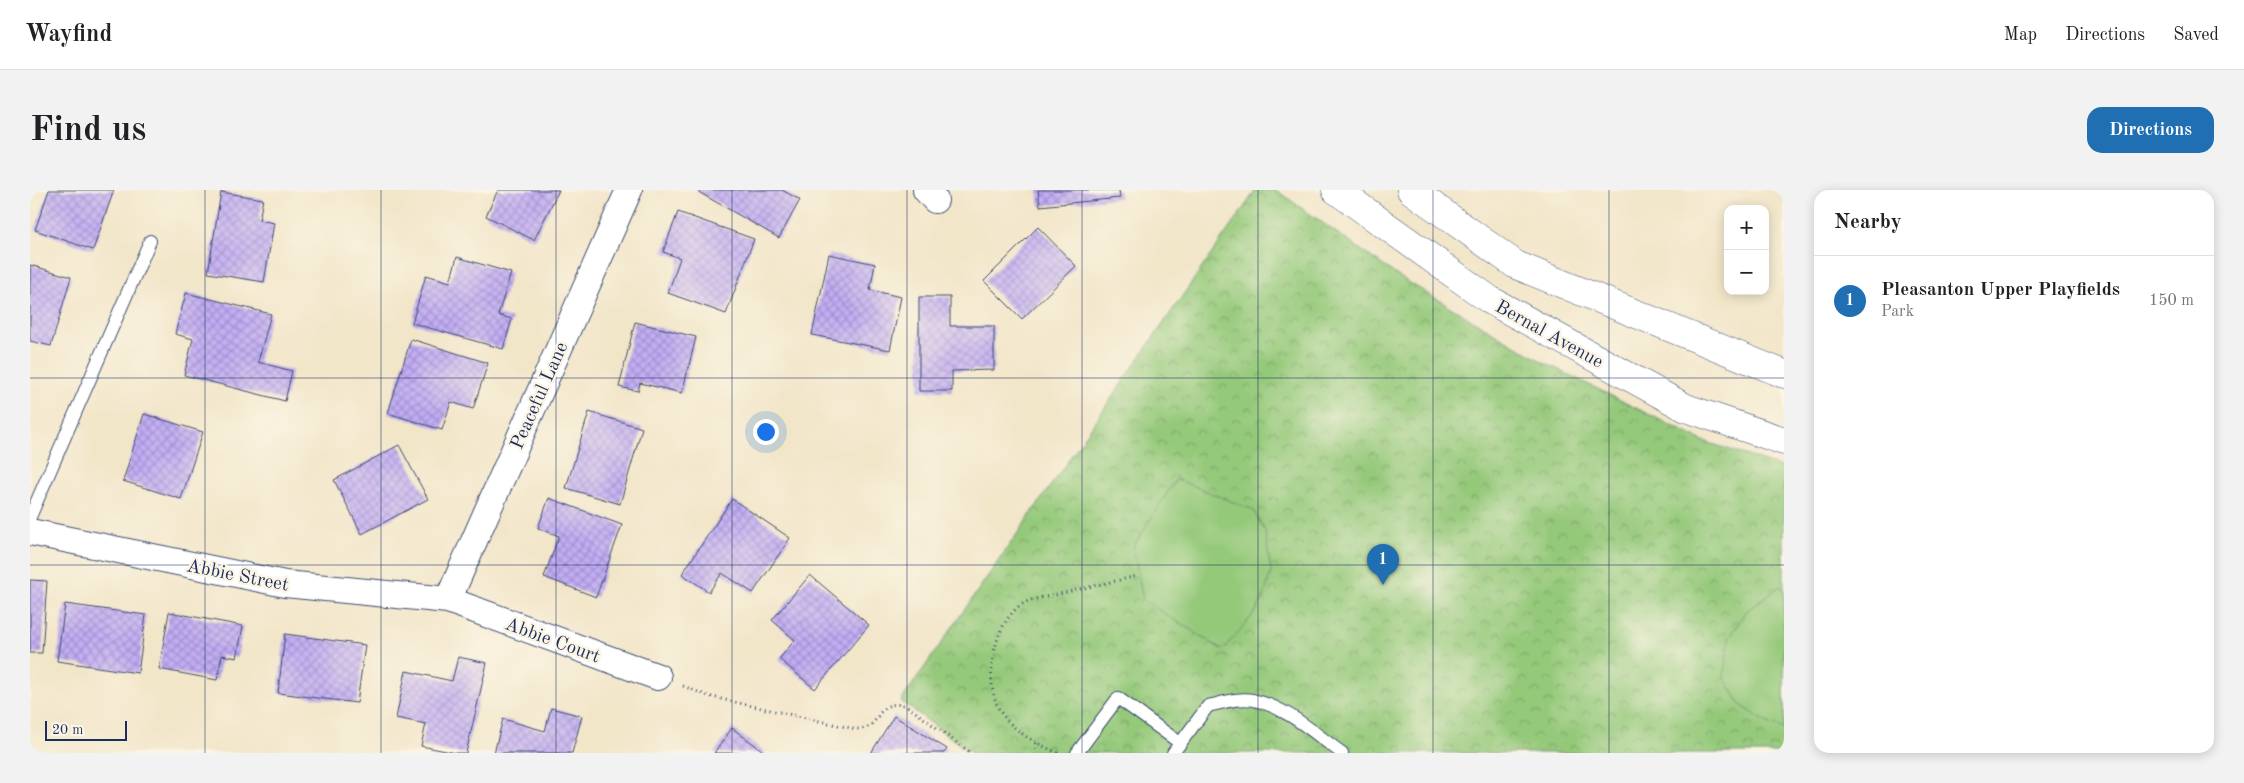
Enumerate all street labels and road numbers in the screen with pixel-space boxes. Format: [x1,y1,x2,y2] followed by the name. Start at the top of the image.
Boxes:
[1492,298,1606,373] street label: Bernal Avenue
[508,340,572,452] street label: Peaceful Lane
[185,557,290,596] street label: Abbie Street
[502,615,602,667] street label: Abbie Court

